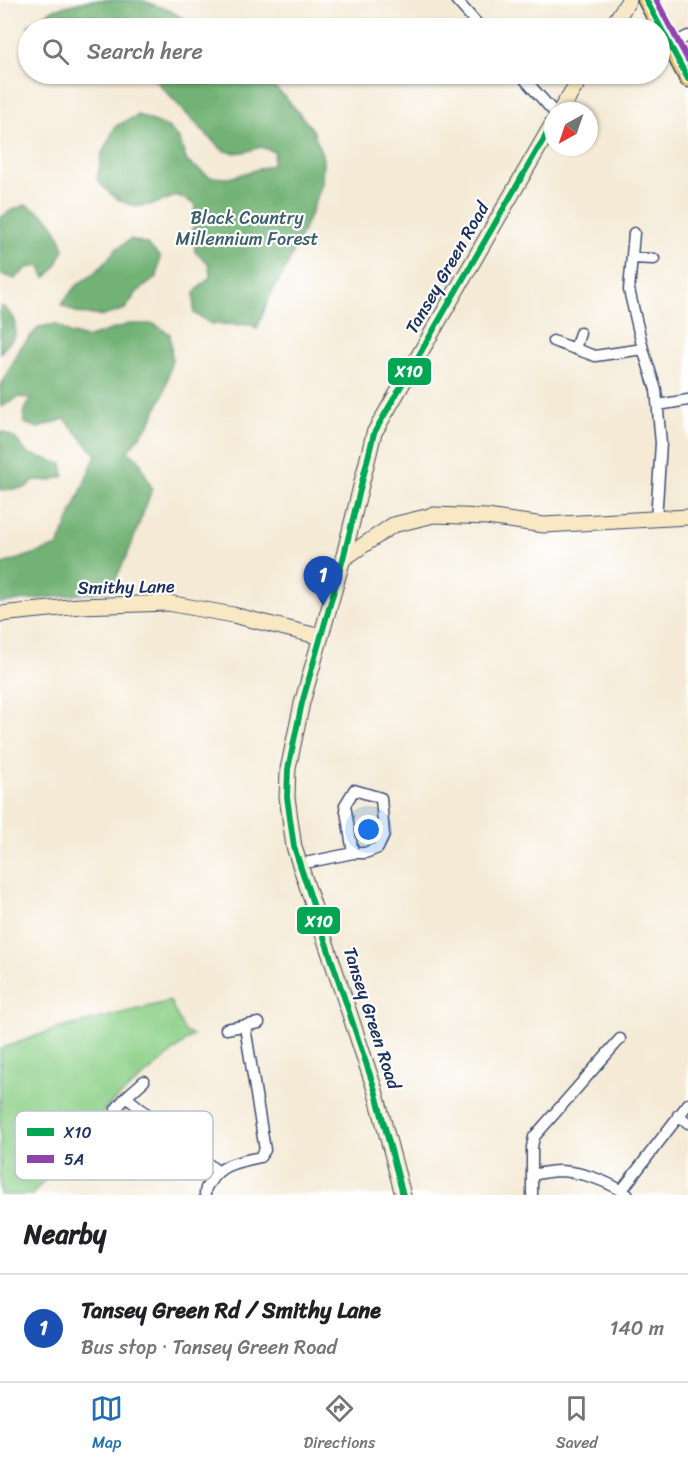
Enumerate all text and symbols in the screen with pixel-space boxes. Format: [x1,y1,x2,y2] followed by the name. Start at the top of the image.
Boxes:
[18,18,670,84] search box
[87,32,203,71] text: Search here
[39,35,72,68] icon: search
[544,102,598,156] north arrow
[396,195,499,340] street label: Tansey Green Road
[176,202,319,255] park label: Black Country Millennium Forest
[387,357,432,386] line badge: X10
[394,357,423,386] text: X10
[304,556,342,606] pin: 1
[77,570,175,604] street label: Smithy Lane
[354,815,383,844] your location
[296,906,341,935] line badge: X10
[304,907,333,936] text: X10
[334,943,411,1095] street label: Tansey Green Road
[15,1111,213,1180] legend
[63,1118,92,1147] text: X10
[64,1145,84,1174] text: 5A
[24,1211,106,1257] text: Nearby
[81,1291,381,1330] text: Tansey Green Rd / Smithy Lane
[39,1311,48,1346] text: 1
[610,1311,664,1346] text: 140 m
[81,1330,337,1365] text: Bus stop · Tansey Green Road
[90,1392,123,1457] tab: Map
[304,1392,375,1457] tab: Directions
[556,1392,598,1457] tab: Saved

